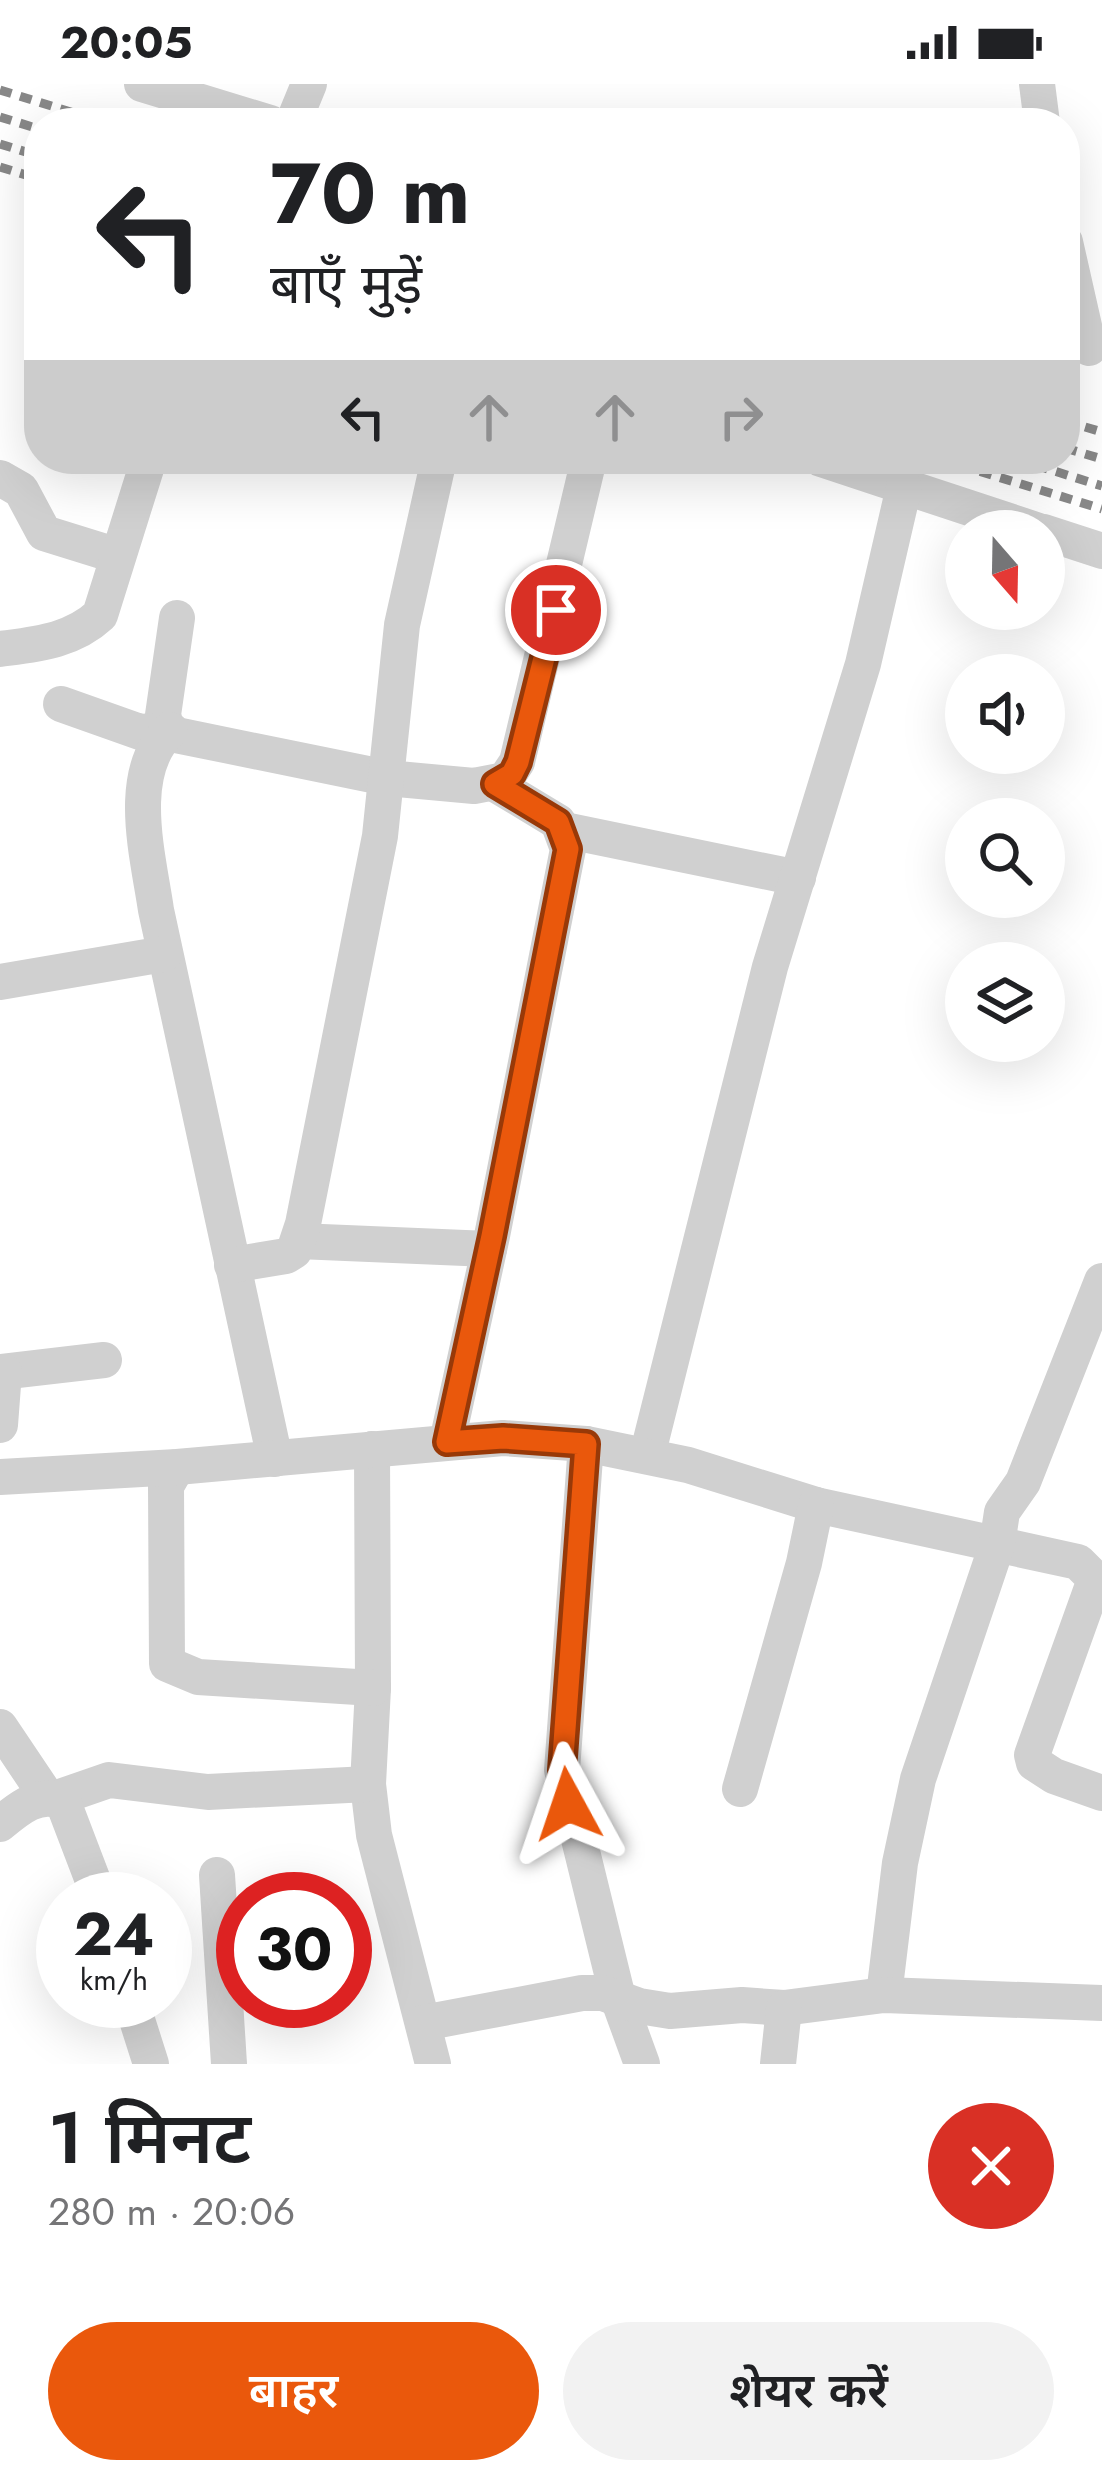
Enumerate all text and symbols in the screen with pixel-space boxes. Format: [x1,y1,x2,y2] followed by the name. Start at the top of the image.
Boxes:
[60,10,193,75] text: 20:05
[270,133,470,255] text: 70 m
[72,156,228,312] icon: left
[270,245,422,323] text: बाएँ मुड़ें
[330,384,396,450] icon: left
[456,384,522,450] icon: ahead
[582,384,648,450] icon: ahead
[708,384,774,450] icon: right
[945,510,1065,630] north arrow
[945,510,1065,1062] map controls
[505,559,607,661] pin
[523,577,589,643] icon: arrive
[945,654,1065,774] button: sound
[945,798,1065,918] button: search
[945,942,1065,1062] button: layers
[505,1741,631,1867] position arrow
[216,1872,372,2028] speed limit sign: 30
[73,1891,155,1978] text: 24
[80,1958,148,2001] text: km/h
[48,2086,251,2190] text: 1 मिनट
[928,2103,1054,2229] button: close
[48,2183,295,2240] text: 280 m · 20:06
[48,2322,539,2460] button: बाहर
[563,2322,1054,2460] button: शेयर करें

